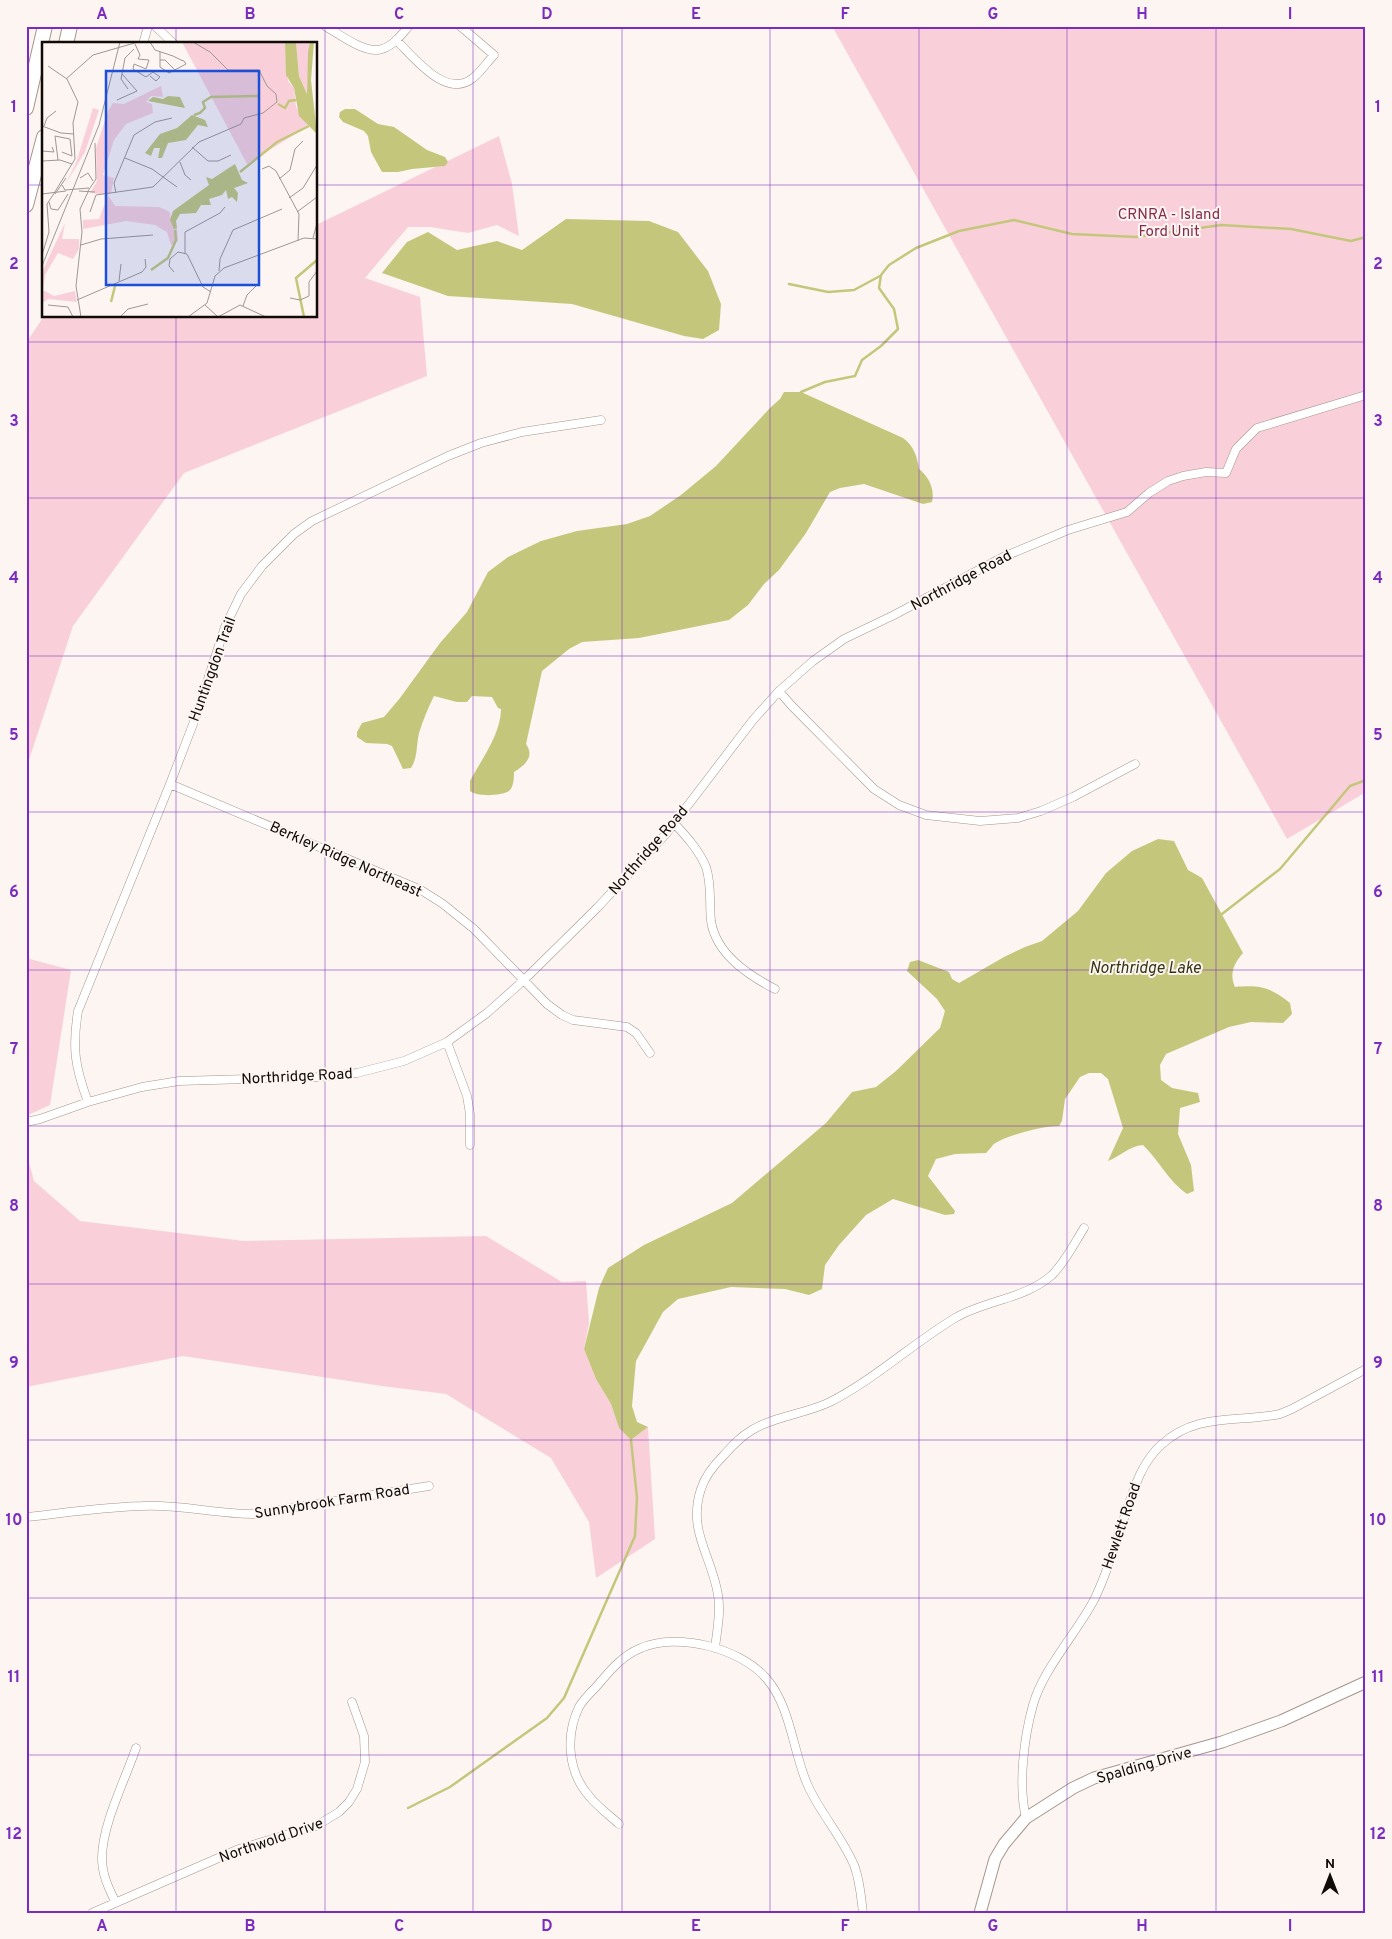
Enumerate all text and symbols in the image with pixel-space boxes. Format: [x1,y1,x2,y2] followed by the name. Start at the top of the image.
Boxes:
[96,5,108,25] text: A
[244,5,256,25] text: B
[394,5,404,25] text: C
[541,5,553,25] text: D
[691,5,701,25] text: E
[840,5,850,25] text: F
[988,5,998,25] text: G
[1136,5,1148,25] text: H
[1288,5,1292,25] text: I
[42,42,318,318] inset map
[11,98,17,118] text: 1
[1375,98,1381,118] text: 1
[1118,206,1220,242] park label: CRNRA - Island Ford Unit
[9,255,19,275] text: 2
[1373,255,1383,275] text: 2
[9,412,19,432] text: 3
[1373,412,1383,432] text: 3
[908,547,1015,616] street label: Northridge Road
[9,569,19,589] text: 4
[1373,569,1383,589] text: 4
[186,614,241,725] street label: Huntingdon Trail
[9,726,19,746] text: 5
[1373,726,1383,746] text: 5
[605,803,693,899] street label: Northridge Road
[266,818,425,903] street label: Berkley Ridge Northeast
[9,883,19,903] text: 6
[1373,883,1383,903] text: 6
[1089,959,1202,979] water label: Northridge Lake
[10,1040,18,1060] text: 7
[1374,1040,1382,1060] text: 7
[241,1065,353,1090] street label: Northridge Road
[9,1197,19,1217] text: 8
[1373,1197,1383,1217] text: 8
[9,1354,19,1374] text: 9
[1373,1354,1383,1374] text: 9
[253,1481,411,1524] street label: Sunnybrook Farm Road
[1099,1481,1146,1572] street label: Hewlett Road
[6,1511,22,1531] text: 10
[1370,1511,1386,1531] text: 10
[8,1668,20,1688] text: 11
[1372,1668,1384,1688] text: 11
[1095,1744,1194,1789] street label: Spalding Drive
[217,1815,326,1868] street label: Northwold Drive
[6,1825,22,1845] text: 12
[1370,1825,1386,1845] text: 12
[1304,1852,1354,1902] north arrow
[1325,1856,1335,1873] text: N
[96,1917,108,1937] text: A
[244,1917,256,1937] text: B
[394,1917,404,1937] text: C
[541,1917,553,1937] text: D
[691,1917,701,1937] text: E
[840,1917,850,1937] text: F
[988,1917,998,1937] text: G
[1136,1917,1148,1937] text: H
[1288,1917,1292,1937] text: I

